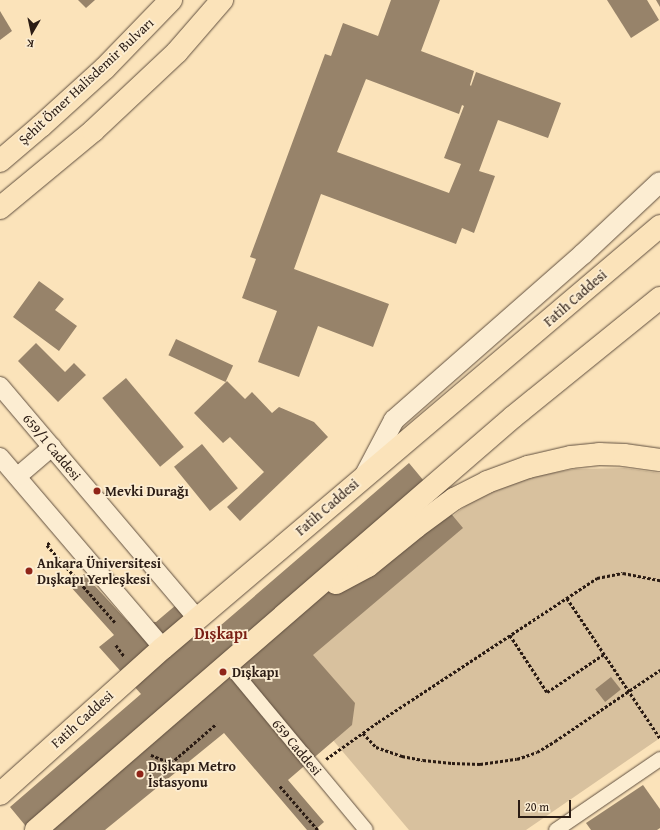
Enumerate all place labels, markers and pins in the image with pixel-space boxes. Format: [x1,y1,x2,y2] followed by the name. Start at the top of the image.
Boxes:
[105,483,189,499] place label: Mevki Durağı
[92,486,102,496] marker: Mevki Durağı
[37,555,161,588] place label: Ankara Üniversitesi Dışkapı Yerleşkesi
[24,566,34,576] marker: Ankara Üniversitesi Dışkapı Yerleşkesi
[232,664,279,680] place label: Dışkapı
[217,666,229,678] marker: Dışkapı
[148,758,236,790] place label: Dışkapı Metro İstasyonu
[135,769,145,779] marker: Dışkapı Metro İstasyonu

